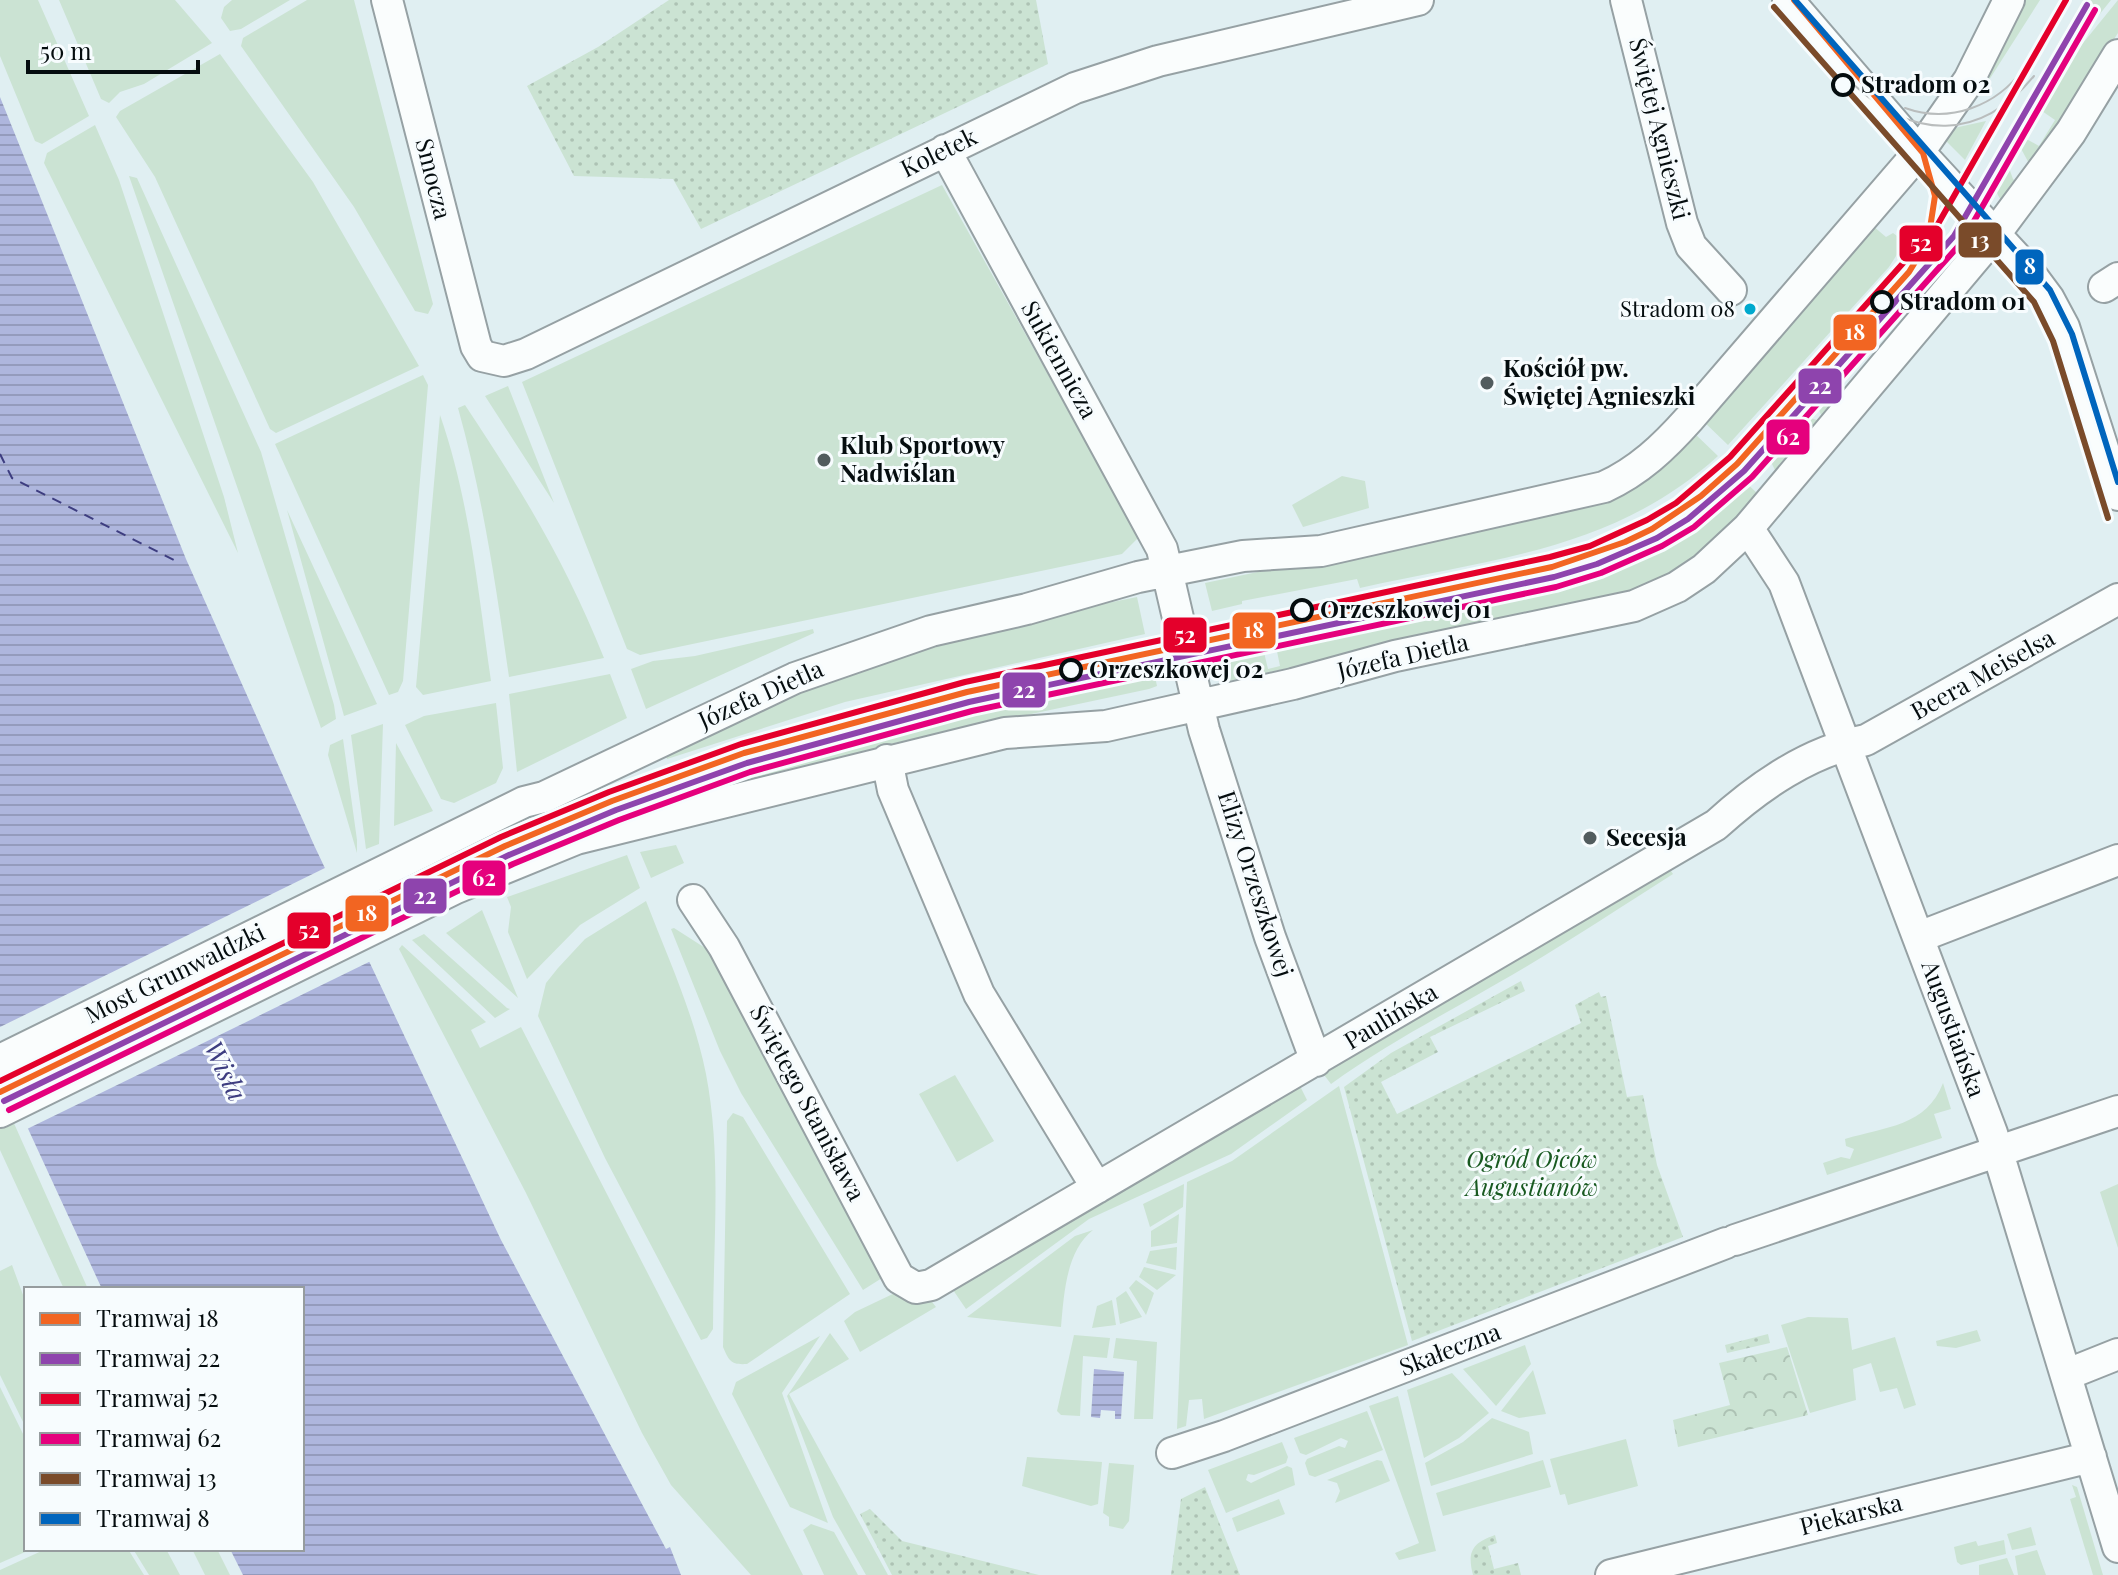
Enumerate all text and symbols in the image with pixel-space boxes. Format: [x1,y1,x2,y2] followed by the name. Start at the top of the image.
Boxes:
[28,24,198,74] scale bar
[40,34,92,66] text: 50 m
[1623,34,1699,223] street label: Świętej Agnieszki
[1861,67,1990,99] place label: Stradom 02
[1832,74,1854,96] marker: Stradom 02
[895,119,982,183] street label: Koletek
[409,135,460,222] street label: Smocza
[1957,221,2003,259] line badge: 13
[1898,224,1944,263] line badge: 52
[1970,224,1990,254] text: 13
[1910,227,1932,257] text: 52
[2014,248,2045,286] line badge: 8
[2024,250,2036,280] text: 8
[1900,284,2026,316] place label: Stradom 01
[1871,291,1893,313] marker: Stradom 01
[1620,293,1735,323] place label: Stradom 08
[1015,294,1106,424] street label: Sukiennicza
[1742,301,1758,317] marker: Stradom 08
[1832,313,1878,352] line badge: 18
[1845,316,1865,346] text: 18
[1503,351,1696,411] place label: Kościół pw. Świętej Agnieszki
[1797,367,1843,405] line badge: 22
[1808,370,1832,400] text: 22
[1478,374,1496,392] marker: Kościół pw. Świętej Agnieszki
[1765,418,1811,456] line badge: 62
[1776,421,1800,451] text: 62
[840,428,1005,488] place label: Klub Sportowy Nadwiślan
[815,451,833,469] marker: Klub Sportowy Nadwiślan
[1320,592,1491,624] place label: Orzeszkowej 01
[1291,599,1313,621] marker: Orzeszkowej 01
[1231,611,1277,650] line badge: 18
[1244,614,1264,644] text: 18
[1162,616,1208,654] line badge: 52
[1174,619,1196,649] text: 52
[1904,621,2060,726] street label: Beera Meiselsa
[1333,624,1471,686] street label: Józefa Dietla
[692,651,828,735] street label: Józefa Dietla
[1089,652,1263,684] place label: Orzeszkowej 02
[1060,659,1082,681] marker: Orzeszkowej 02
[1001,671,1047,709] line badge: 22
[1012,674,1036,704] text: 22
[1212,786,1302,981] street label: Elizy Orzeszkowej
[1606,820,1687,852] place label: Secesja
[1581,829,1599,847] marker: Secesja
[461,859,507,897] line badge: 62
[472,862,496,892] text: 62
[402,877,448,915] line badge: 22
[413,880,437,910] text: 22
[344,894,390,933] line badge: 18
[357,897,377,927] text: 18
[286,911,332,950] line badge: 52
[298,914,320,944] text: 52
[79,915,269,1030] street label: Most Grunwaldzki
[1915,955,1994,1101] street label: Augustiańska
[1337,975,1443,1056] street label: Paulińska
[744,999,874,1206] street label: Świętego Stanisława
[197,1034,256,1106] water label: Wisła
[1463,1142,1598,1202] park label: Ogród Ojców Augustianów
[24,1287,304,1551] legend
[96,1301,219,1333] text: Tramwaj 18
[1394,1314,1505,1382] street label: Skałeczna
[96,1341,220,1373] text: Tramwaj 22
[96,1381,219,1413] text: Tramwaj 52
[96,1421,221,1453] text: Tramwaj 62
[96,1461,217,1493] text: Tramwaj 13
[1796,1485,1905,1541] street label: Piekarska
[96,1501,210,1533] text: Tramwaj 8

